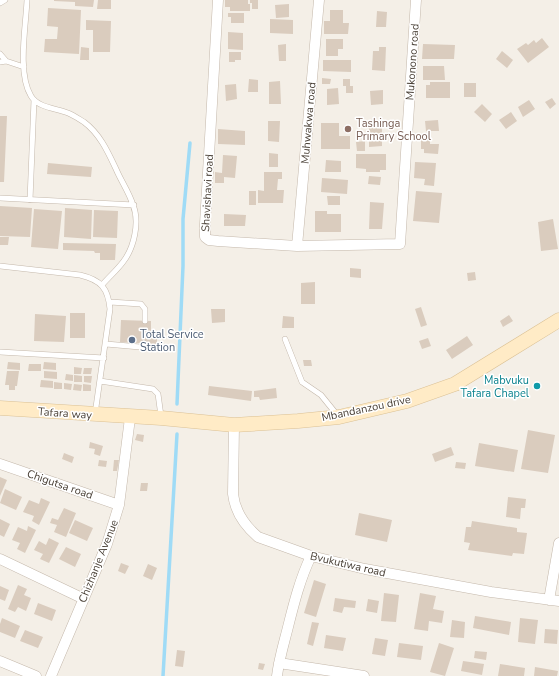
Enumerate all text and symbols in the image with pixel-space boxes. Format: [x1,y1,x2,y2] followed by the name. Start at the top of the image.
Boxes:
[402,23,423,101] street label: Mukonono road
[297,81,320,165] street label: Muhwakwa road
[356,116,432,144] place label: Tashinga Primary School
[343,124,353,134] marker: Tashinga Primary School
[198,154,217,232] street label: Shavishavi road
[140,327,204,355] place label: Total Service Station
[127,335,137,345] marker: Total Service Station
[460,373,530,401] place label: Mabvuku Tafara Chapel
[532,381,542,391] marker: Mabvuku Tafara Chapel
[320,392,412,425] street label: Mbandanzou drive
[37,404,93,423] street label: Tafara way
[25,466,95,503] street label: Chigutsa road
[75,517,122,605] street label: Chizhanje Avenue
[309,548,387,580] street label: Bvukutiwa road

